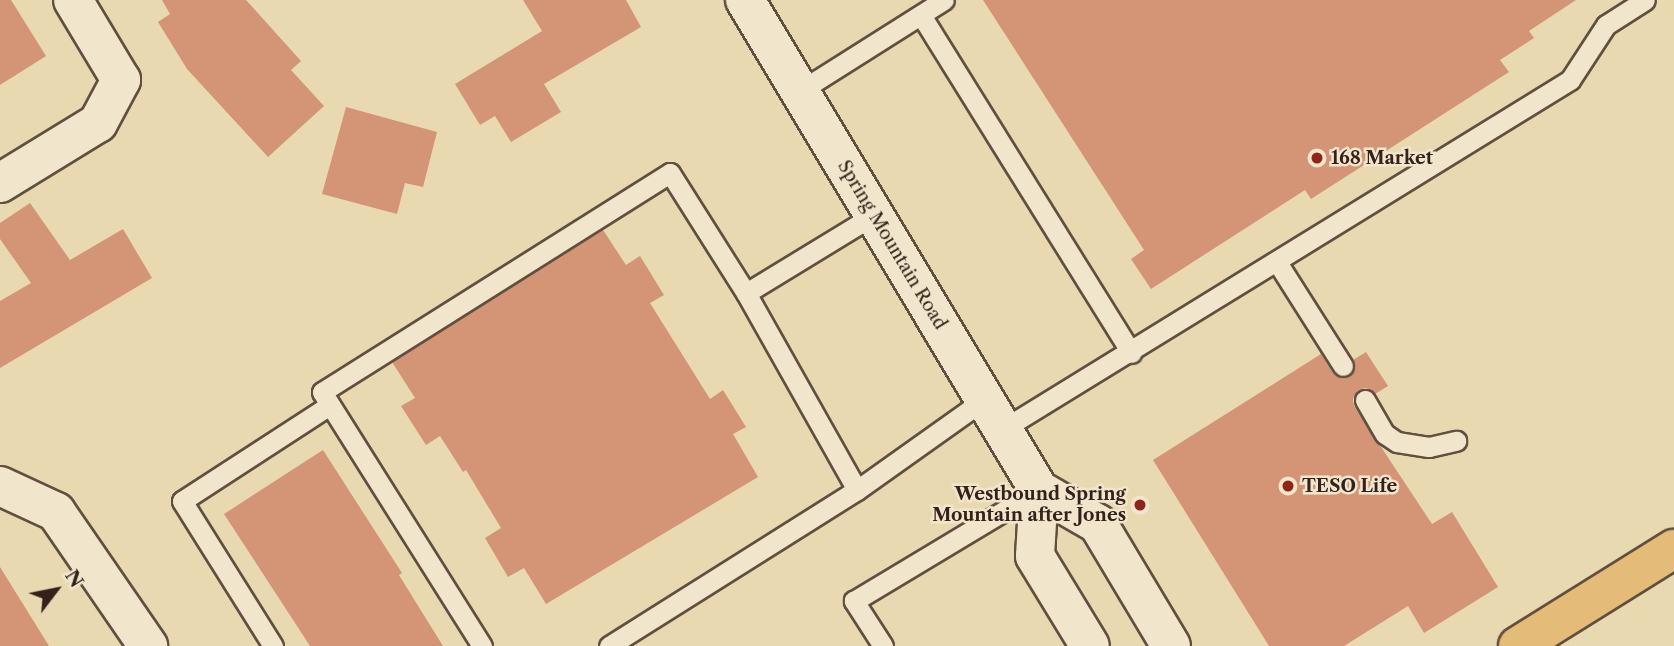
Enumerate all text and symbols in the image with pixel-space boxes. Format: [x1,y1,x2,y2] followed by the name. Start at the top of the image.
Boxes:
[1331,147,1433,169] place label: 168 Market
[1309,150,1325,166] marker: 168 Market
[833,157,951,333] street label: Spring Mountain Road
[1302,475,1397,497] place label: TESO Life
[1280,478,1296,494] marker: TESO Life
[932,484,1126,526] place label: Westbound Spring Mountain after Jones
[1132,497,1148,513] marker: Westbound Spring Mountain after Jones
[21,555,91,625] north arrow
[60,566,88,592] text: N

